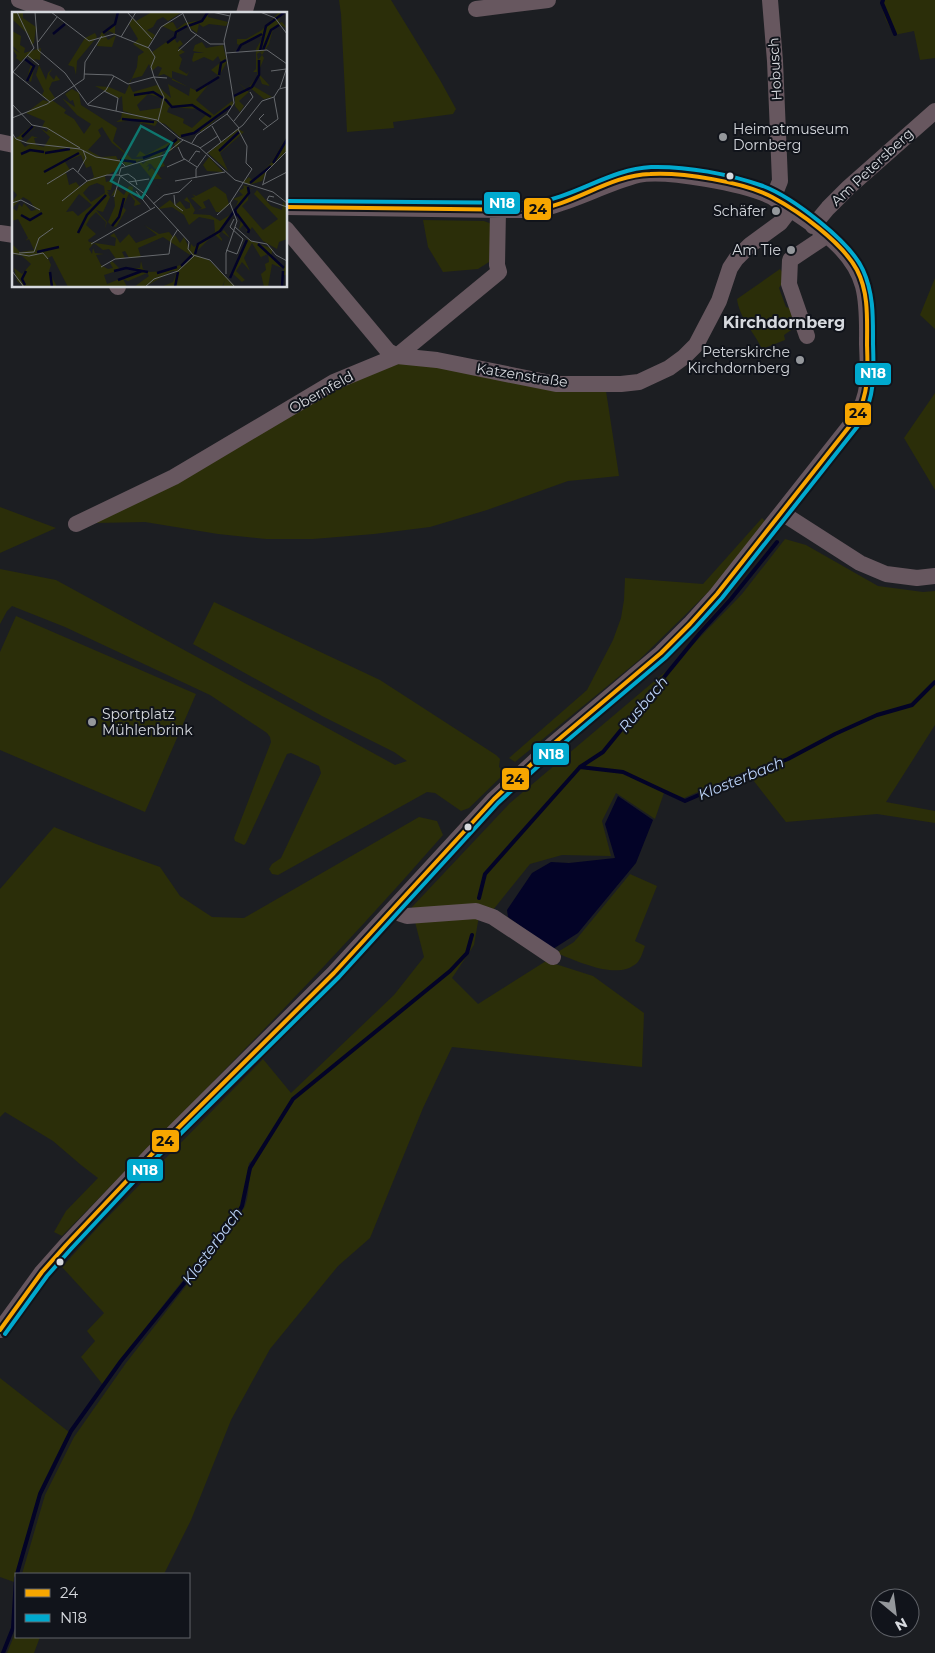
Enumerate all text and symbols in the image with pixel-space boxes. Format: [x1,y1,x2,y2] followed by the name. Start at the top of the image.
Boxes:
[12,12,288,288] inset map
[764,37,786,101] street label: Hobusch
[733,120,849,154] place label: Heimatmuseum Dornberg
[827,124,917,210] street label: Am Petersberg
[717,131,729,143] marker: Heimatmuseum Dornberg
[725,171,735,181] unlabelled marker
[483,191,521,215] line badge: N18
[489,194,515,212] text: N18
[523,197,552,221] line badge: 24
[529,200,547,218] text: 24
[713,202,766,220] place label: Schäfer
[770,205,782,217] marker: Schäfer
[732,241,781,259] place label: Am Tie
[785,244,797,256] marker: Am Tie
[723,313,845,332] district label: Kirchdornberg
[687,343,790,377] place label: Peterskirche Kirchdornberg
[794,354,806,366] marker: Peterskirche Kirchdornberg
[475,359,569,391] street label: Katzenstraße
[854,362,892,386] line badge: N18
[860,364,886,382] text: N18
[286,367,356,417] street label: Obernfeld
[844,402,872,426] line badge: 24
[849,404,867,422] text: 24
[614,672,672,736] water label: Rusbach
[102,705,193,739] place label: Sportplatz Mühlenbrink
[86,716,98,728] marker: Sportplatz Mühlenbrink
[532,742,570,766] line badge: N18
[538,745,564,763] text: N18
[695,752,787,804] water label: Klosterbach
[501,767,530,791] line badge: 24
[506,770,524,788] text: 24
[463,822,473,832] unlabelled marker
[151,1129,180,1153] line badge: 24
[156,1132,174,1150] text: 24
[126,1158,164,1182] line badge: N18
[132,1161,158,1179] text: N18
[178,1204,246,1288] water label: Klosterbach
[55,1257,65,1267] unlabelled marker
[15,1573,190,1638] legend
[60,1583,78,1602] text: 24
[870,1588,920,1638] north arrow
[60,1608,87,1627] text: N18
[892,1614,911,1635] text: N

